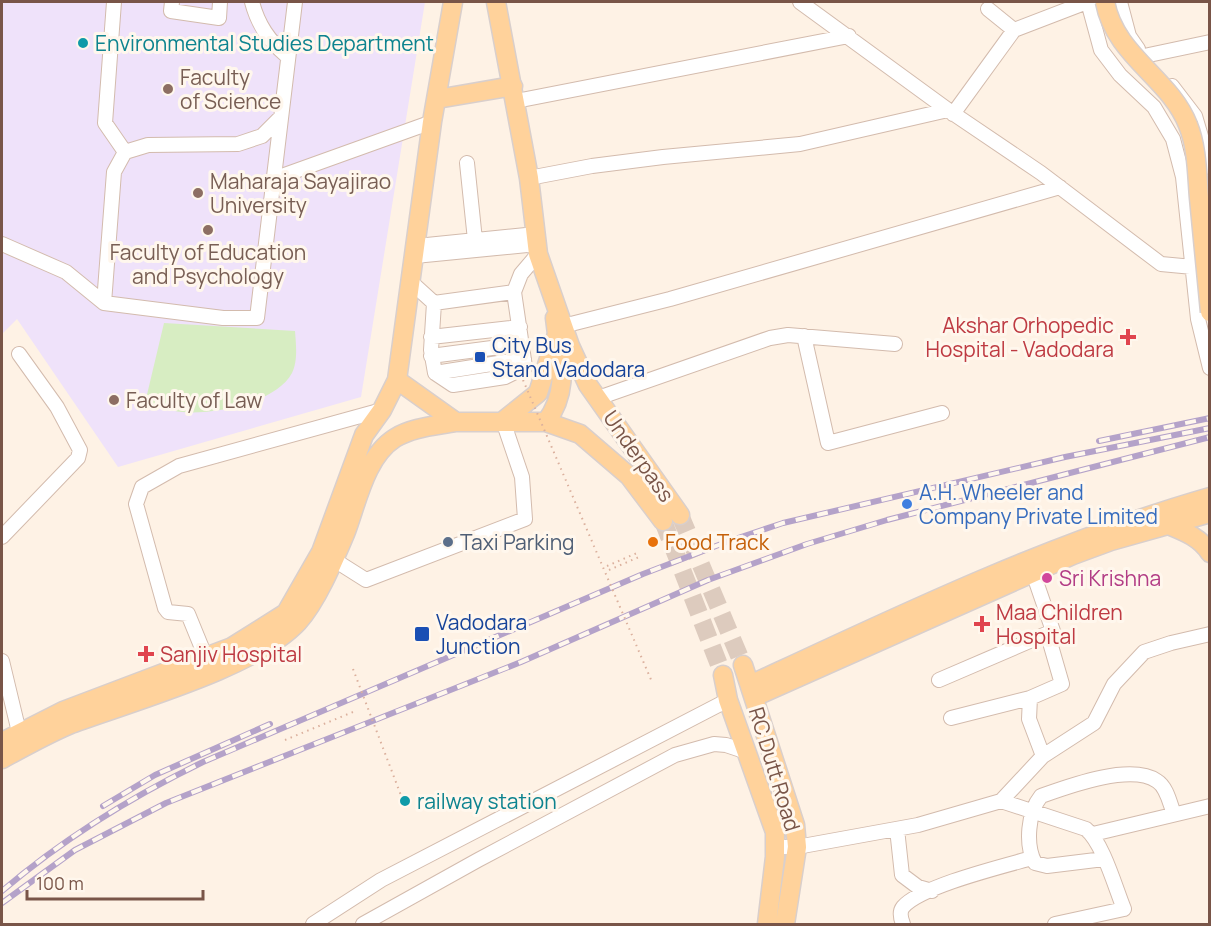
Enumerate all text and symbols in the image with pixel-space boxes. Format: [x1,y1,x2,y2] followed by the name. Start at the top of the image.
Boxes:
[95,29,434,57] place label: Environmental Studies Department
[76,36,90,50] marker: Environmental Studies Department
[180,63,281,115] place label: Faculty of Science
[161,82,175,96] marker: Faculty of Science
[210,167,391,219] place label: Maharaja Sayajirao University
[191,186,205,200] marker: Maharaja Sayajirao University
[201,223,215,237] marker: Faculty of Education and Psychology
[110,238,306,290] place label: Faculty of Education and Psychology
[926,311,1114,363] place label: Akshar Orhopedic Hospital - Vadodara
[1119,328,1137,346] marker: Akshar Orhopedic Hospital - Vadodara
[492,331,645,383] place label: City Bus Stand Vadodara
[473,350,487,364] marker: City Bus Stand Vadodara
[126,386,262,414] place label: Faculty of Law
[107,393,121,407] marker: Faculty of Law
[597,405,681,507] street label: Underpass
[919,478,1158,530] place label: A.H. Wheeler and Company Private Limited
[900,497,914,511] marker: A.H. Wheeler and Company Private Limited
[460,528,575,556] place label: Taxi Parking
[665,528,770,556] place label: Food Track
[441,535,455,549] marker: Taxi Parking
[646,535,660,549] marker: Food Track
[1059,564,1161,592] place label: Sri Krishna
[1040,571,1054,585] marker: Sri Krishna
[996,598,1123,650] place label: Maa Children Hospital
[436,608,527,660] place label: Vadodara Junction
[973,615,991,633] marker: Maa Children Hospital
[413,625,431,643] marker: Vadodara Junction
[160,640,302,668] place label: Sanjiv Hospital
[137,645,155,663] marker: Sanjiv Hospital
[743,704,807,834] street label: RC Dutt Road
[417,787,557,815] place label: railway station
[398,794,412,808] marker: railway station
[27,863,202,901] scale bar
[36,871,84,895] text: 100 m

